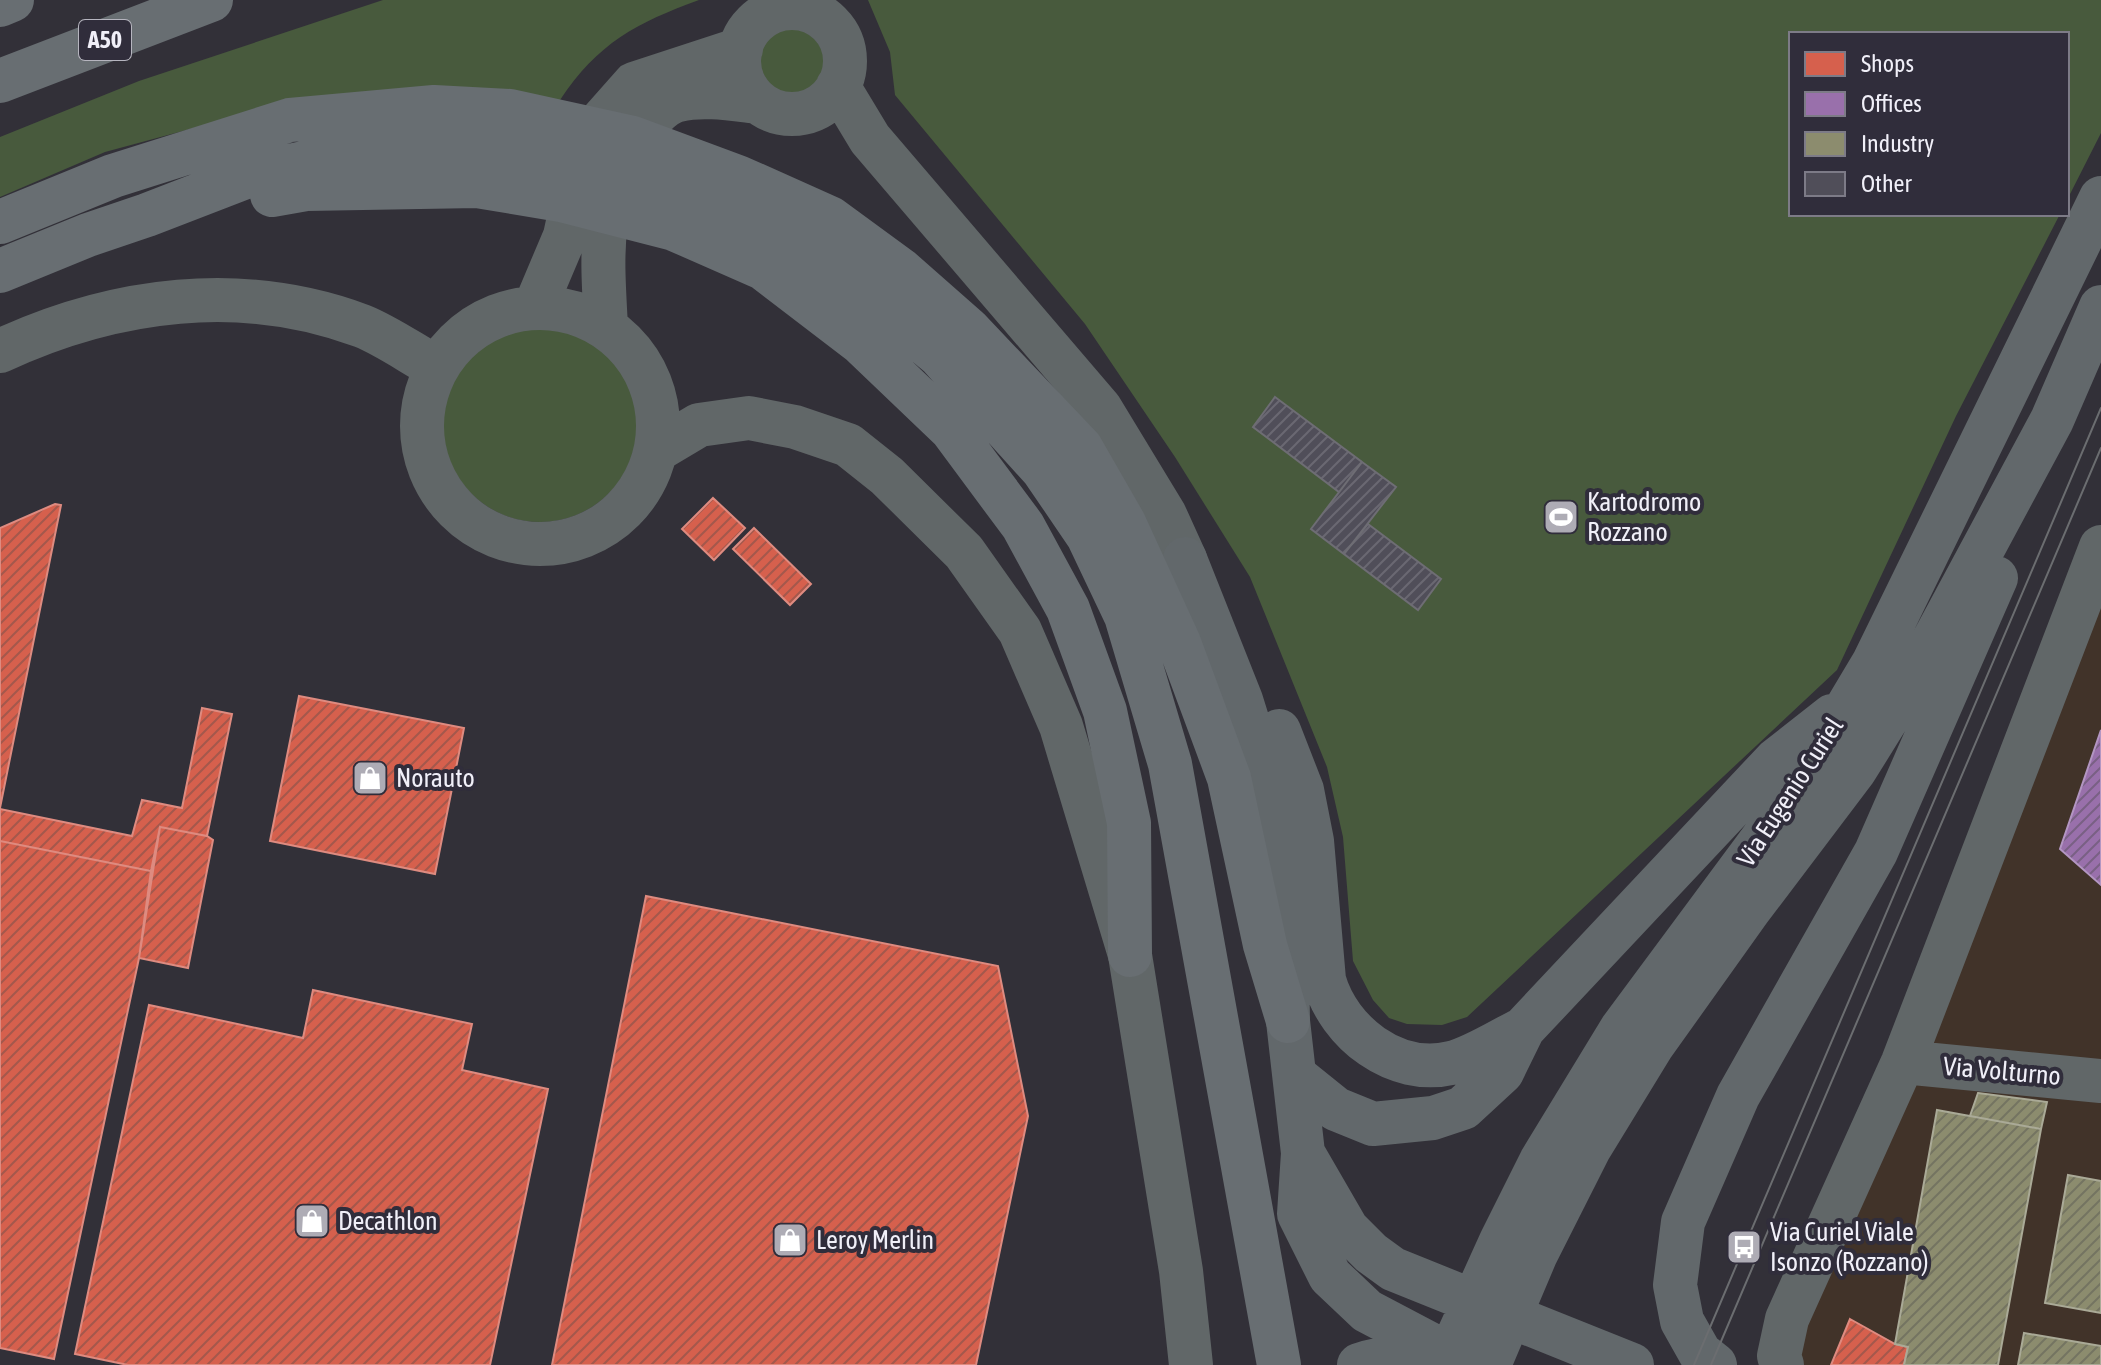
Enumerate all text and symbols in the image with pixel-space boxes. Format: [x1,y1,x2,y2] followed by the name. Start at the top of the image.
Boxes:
[79,20,131,60] road number: A50
[1789,32,2069,216] legend
[1861,50,1914,77] text: Shops
[1861,90,1922,117] text: Offices
[1861,130,1934,157] text: Industry
[1861,170,1912,197] text: Other
[1587,487,1701,547] place label: Kartodromo Rozzano
[1542,498,1580,536] sports icon: Kartodromo Rozzano
[1731,712,1849,872] street label: Via Eugenio Curiel
[351,759,389,797] shop icon: Norauto
[396,763,475,793] place label: Norauto
[1942,1051,2062,1091] street label: Via Volturno
[293,1202,331,1240] shop icon: Decathlon
[338,1206,438,1236] place label: Decathlon
[1770,1217,1929,1277] place label: Via Curiel Viale Isonzo (Rozzano)
[771,1221,809,1259] shop icon: Leroy Merlin
[816,1225,934,1255] place label: Leroy Merlin
[1725,1228,1763,1266] bus stop icon: Via Curiel Viale Isonzo (Rozzano)

